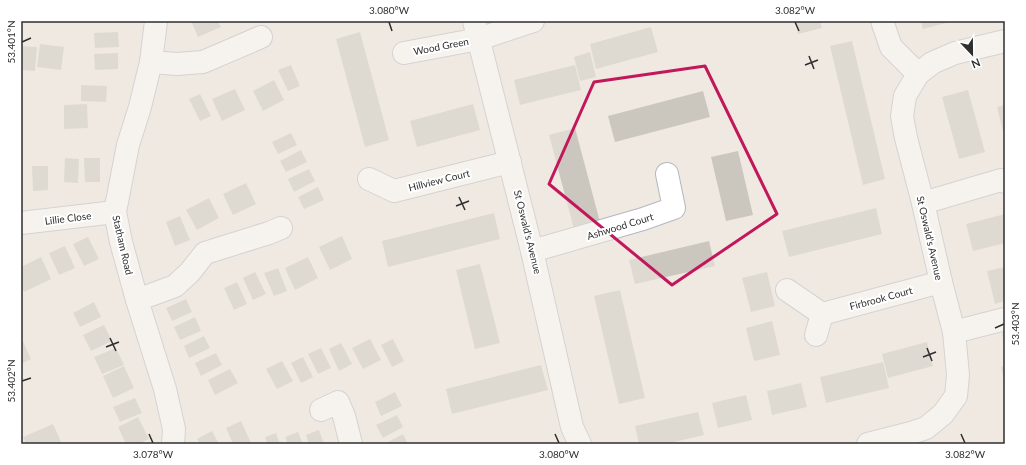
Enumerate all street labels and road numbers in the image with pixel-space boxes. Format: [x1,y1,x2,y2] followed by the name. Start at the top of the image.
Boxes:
[412,35,470,57] street label: Wood Green
[407,166,471,193] street label: Hillview Court
[512,189,544,275] street label: St Oswald's Avenue
[914,195,946,281] street label: St Oswald's Avenue
[44,209,92,227] street label: Lillie Close
[585,210,655,242] street label: Ashwood Court
[110,214,136,276] street label: Statham Road
[848,284,914,312] street label: Firbrook Court

